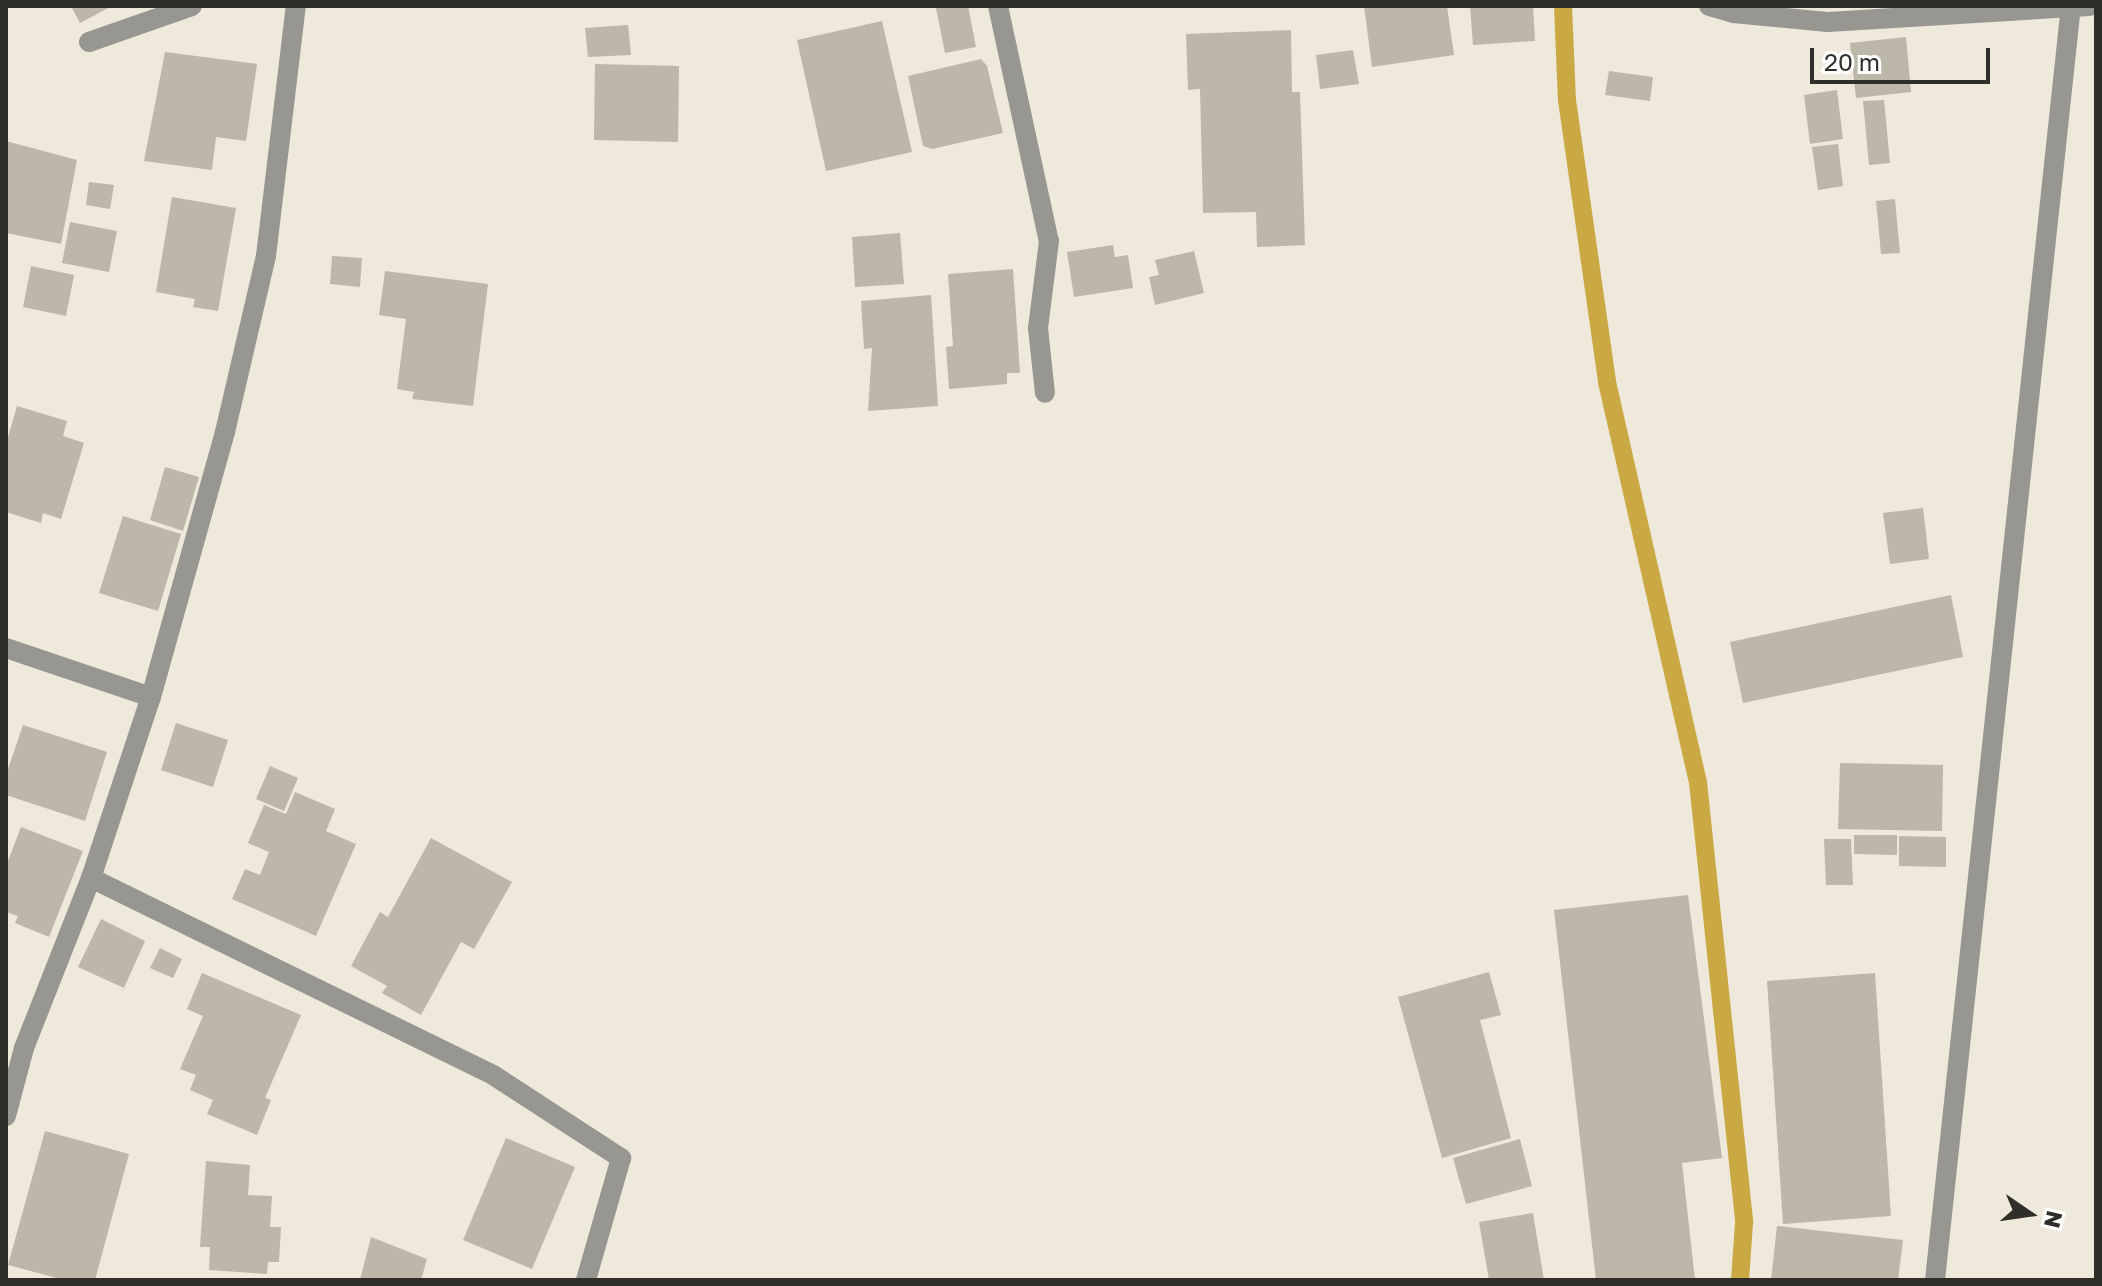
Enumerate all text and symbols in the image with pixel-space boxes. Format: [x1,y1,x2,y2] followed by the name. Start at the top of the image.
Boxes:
[1814,32,1994,82] scale bar
[1824,47,1880,76] text: 20 m
[1990,1174,2070,1254] north arrow
[2039,1208,2069,1231] text: N

